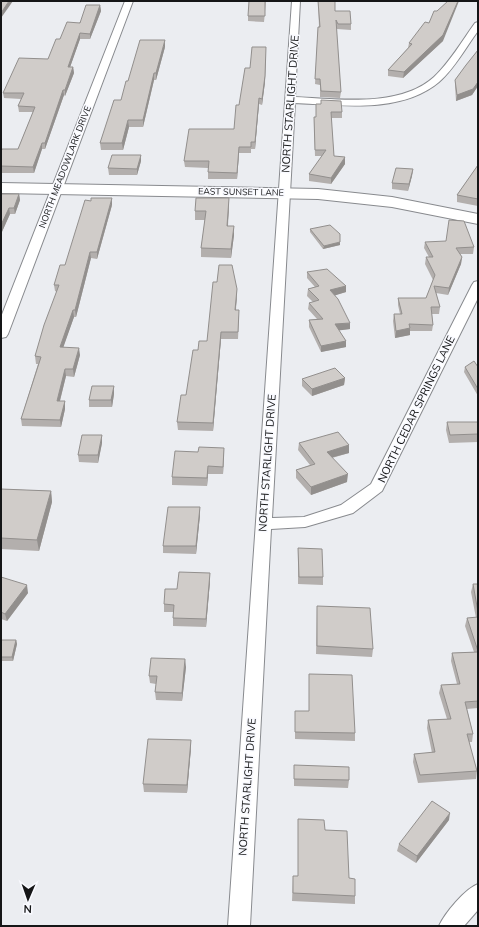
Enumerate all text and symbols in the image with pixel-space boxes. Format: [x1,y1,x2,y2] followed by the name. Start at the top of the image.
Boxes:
[278,35,302,173] street label: NORTH STARLIGHT DRIVE
[36,104,93,229] street label: NORTH MEADOWLARK DRIVE
[198,185,284,198] street label: EAST SUNSET LANE
[374,333,458,485] street label: NORTH CEDAR SPRINGS LANE
[255,394,279,532] street label: NORTH STARLIGHT DRIVE
[235,718,259,856] street label: NORTH STARLIGHT DRIVE
[8,879,48,919] north arrow
[23,902,32,916] text: N

